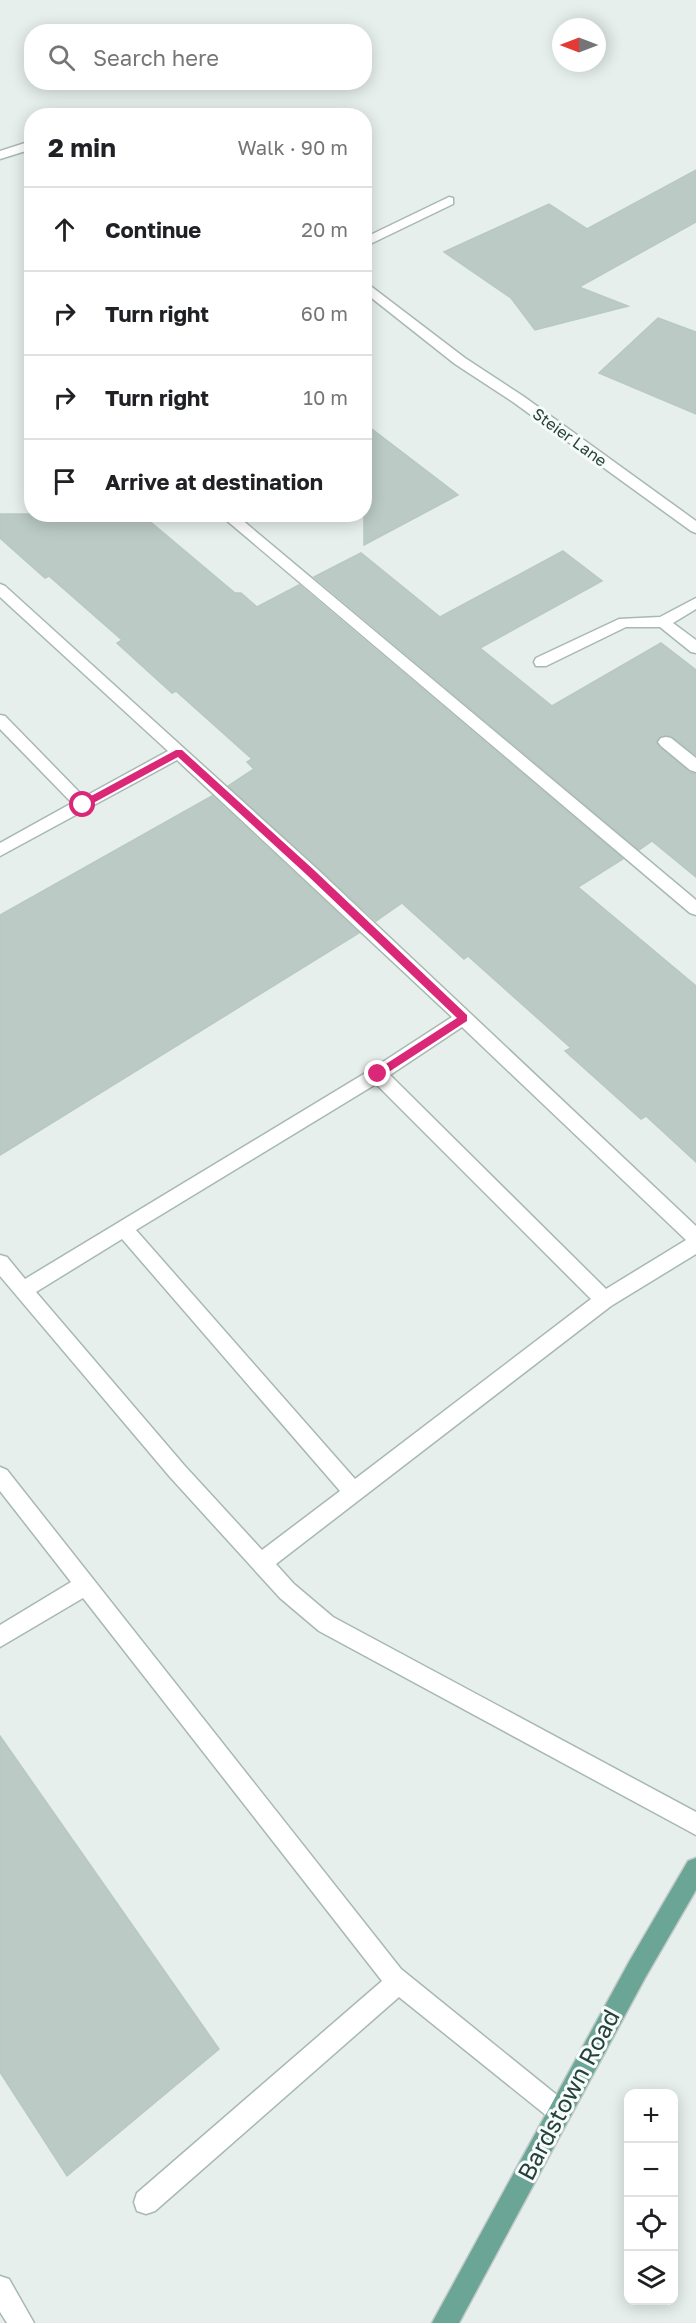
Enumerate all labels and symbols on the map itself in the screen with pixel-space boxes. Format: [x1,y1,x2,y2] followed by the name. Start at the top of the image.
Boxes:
[552,18,606,72] north arrow
[529,403,611,471] street label: Steier Lane
[69,791,95,817] route start
[364,1060,390,1086] route end
[511,2004,625,2185] street label: Bardstown Road

